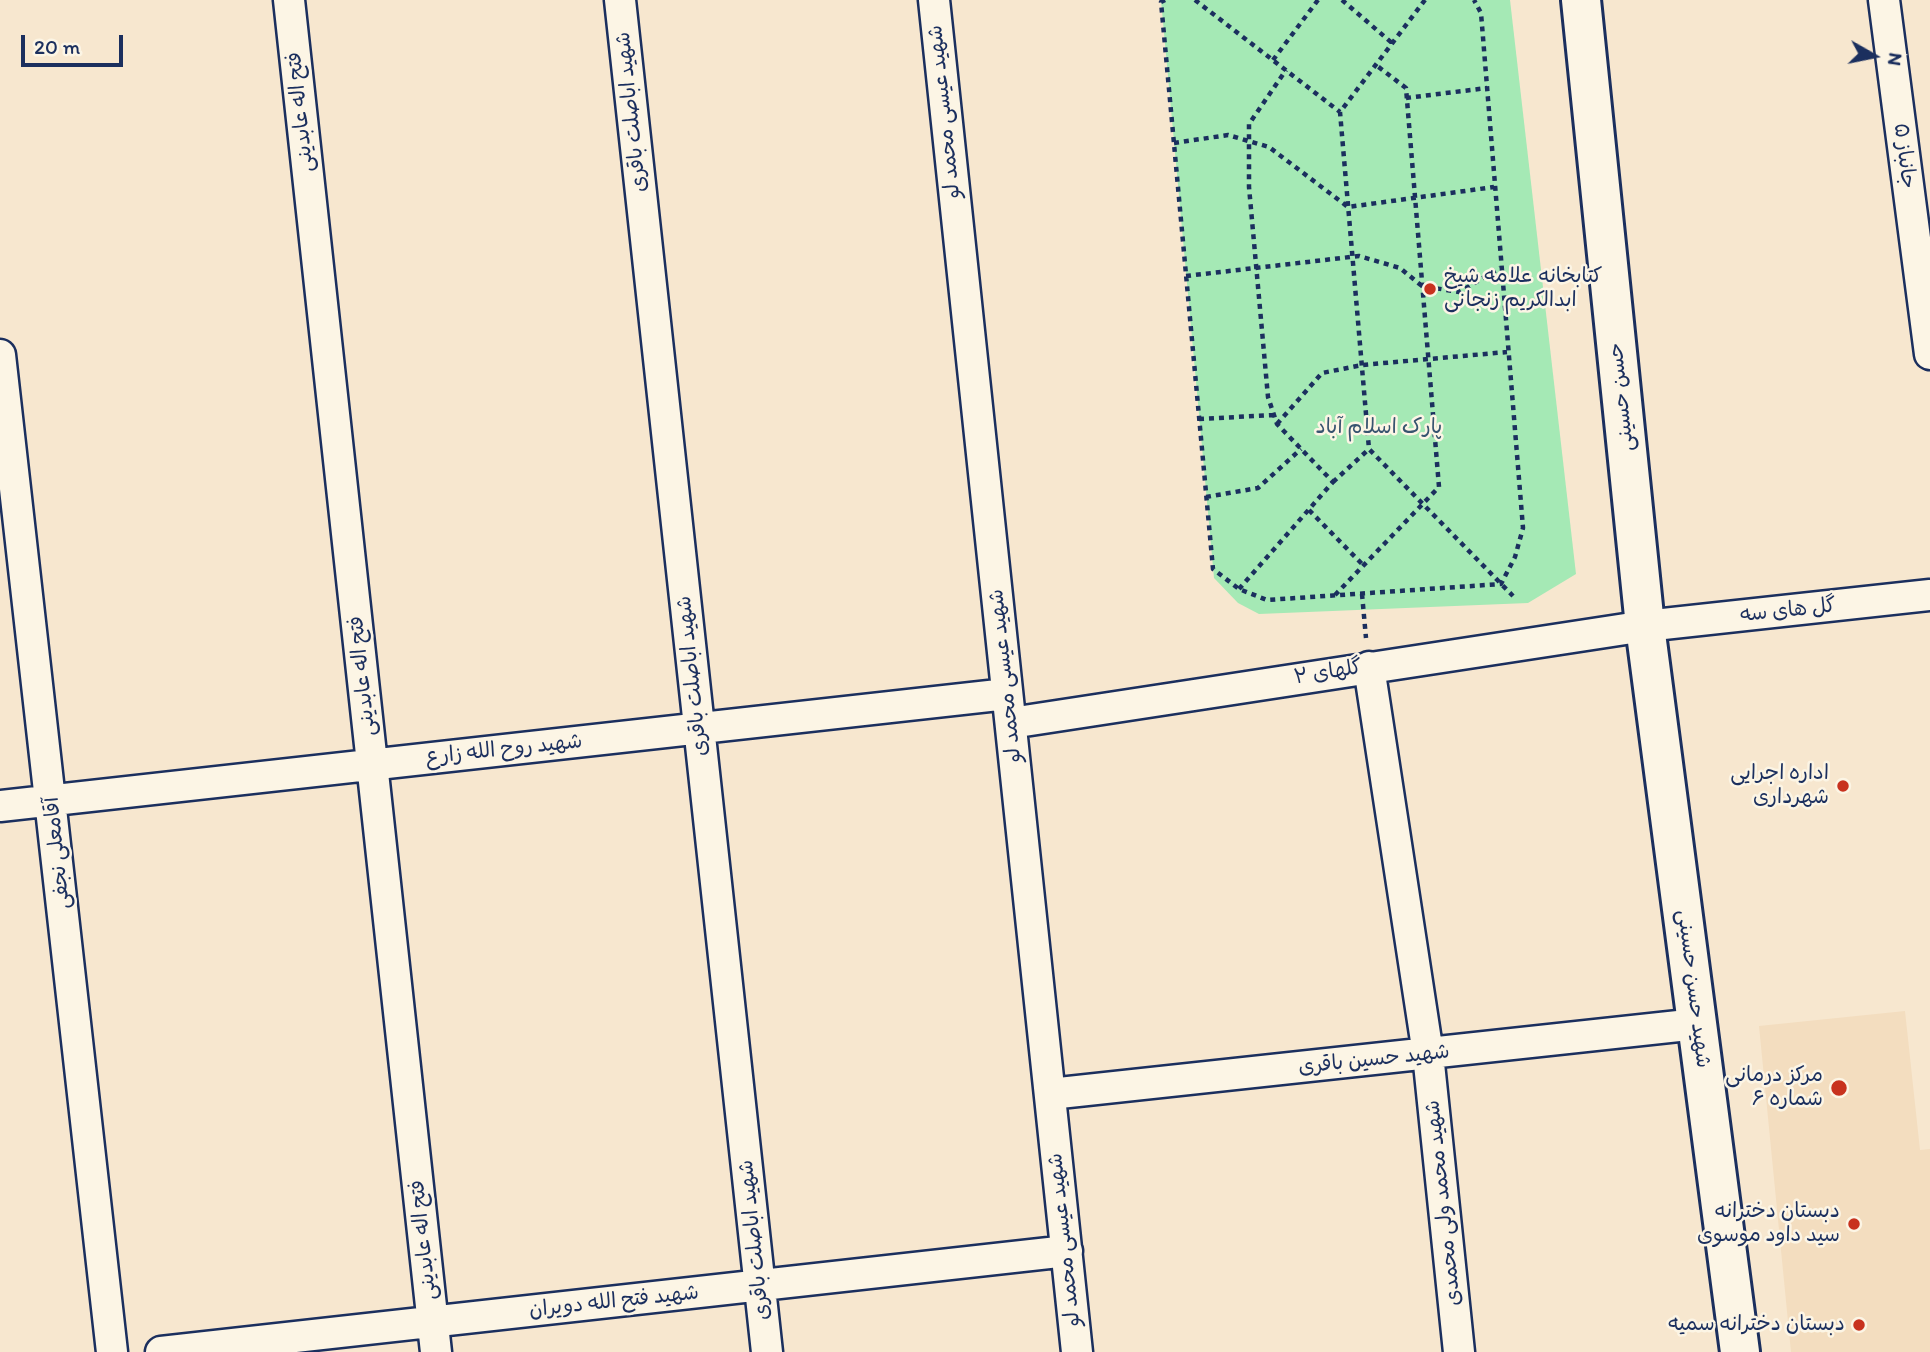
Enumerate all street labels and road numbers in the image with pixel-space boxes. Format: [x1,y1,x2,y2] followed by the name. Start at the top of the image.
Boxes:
[923,24,967,200] street label: شهید عیسی محمد لو
[611,31,653,193] street label: شهید اباصلت باقری
[282,51,320,173] street label: فتح اله عابدینی
[1887,122,1921,190] street label: جانباز ۵
[1604,341,1640,453] street label: حسن حسینی
[984,588,1028,764] street label: شهید عیسی محمد لو
[1739,593,1837,629] street label: گل های سه
[672,595,714,757] street label: شهید اباصلت باقری
[344,615,382,737] street label: فتح اله عابدینی
[1292,655,1364,691] street label: گلهای ۲
[424,729,584,771] street label: شهید روح الله زارع
[40,796,76,910] street label: آقامعلی نجفی
[1671,908,1715,1070] street label: شهید حسن حسینی
[1297,1040,1451,1080] street label: شهید حسین باقری
[1421,1099,1467,1307] street label: شهید محمد ولی محمدی
[1043,1152,1087,1328] street label: شهید عیسی محمد لو
[734,1159,776,1321] street label: شهید اباصلت باقری
[405,1179,443,1301] street label: فتح اله عابدینی
[528,1281,700,1323] street label: شهید فتح الله دویران

